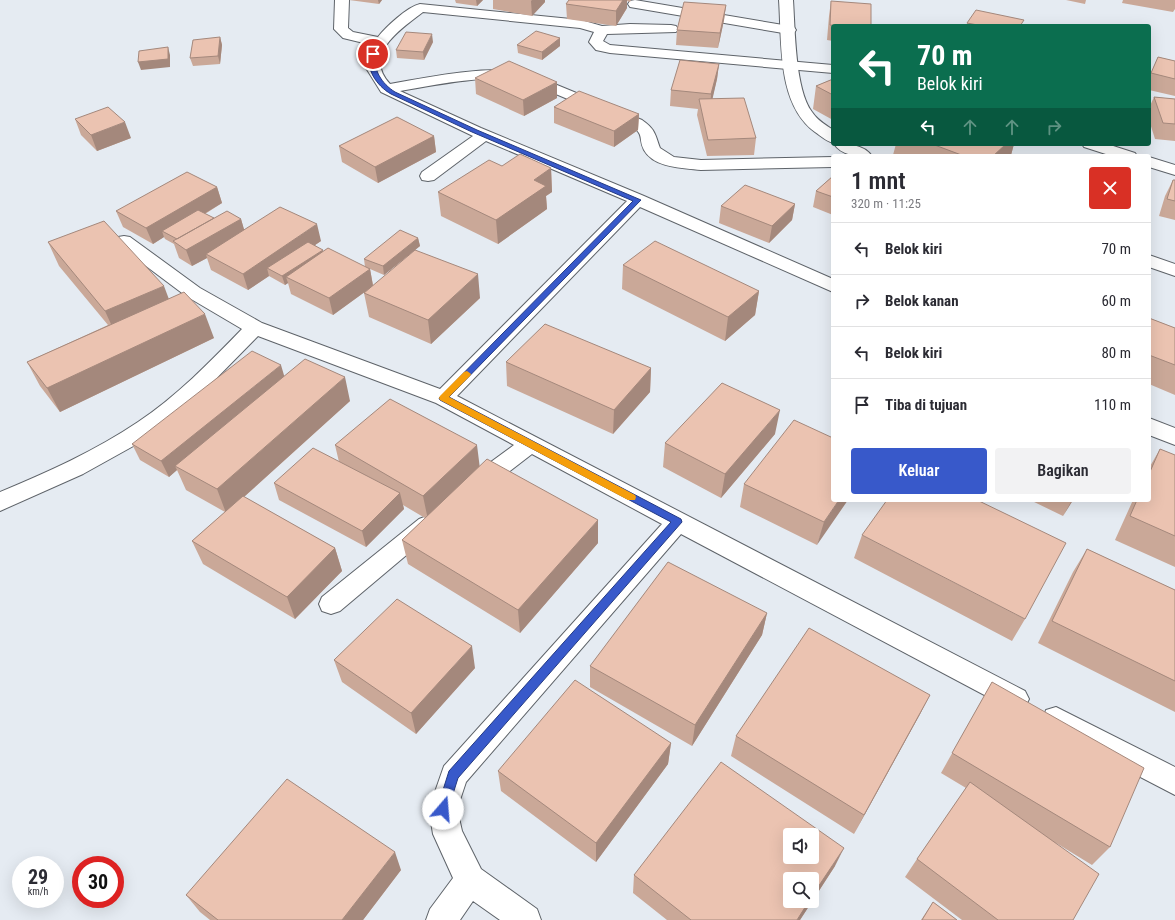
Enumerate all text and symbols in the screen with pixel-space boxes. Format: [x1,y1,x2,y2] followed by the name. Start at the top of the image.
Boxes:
[356,37,390,71] pin
[917,39,973,72] text: 70 m
[851,40,903,92] icon: left
[362,43,384,65] icon: arrive
[917,73,983,94] text: Belok kiri
[917,116,939,138] icon: left
[959,116,981,138] icon: ahead
[1001,116,1023,138] icon: ahead
[1043,116,1065,138] icon: right
[851,167,906,195] text: 1 mnt
[1089,167,1131,209] button: close
[851,196,921,211] text: 320 m · 11:25
[851,238,873,260] icon: left
[885,240,942,258] text: Belok kiri
[1101,240,1131,258] text: 70 m
[851,290,873,312] icon: right
[885,292,959,310] text: Belok kanan
[1101,292,1131,310] text: 60 m
[851,342,873,364] icon: left
[885,344,942,362] text: Belok kiri
[1101,344,1131,362] text: 80 m
[851,394,873,416] icon: arrive
[885,396,967,414] text: Tiba di tujuan
[1094,396,1131,414] text: 110 m
[851,448,987,494] button: Keluar
[995,448,1131,494] button: Bagikan
[422,788,464,830] position arrow
[783,828,819,908] map controls
[783,828,819,864] button: sound
[72,856,124,908] speed limit sign: 30
[28,865,48,889] text: 29
[783,872,819,908] button: search
[28,886,48,897] text: km/h

